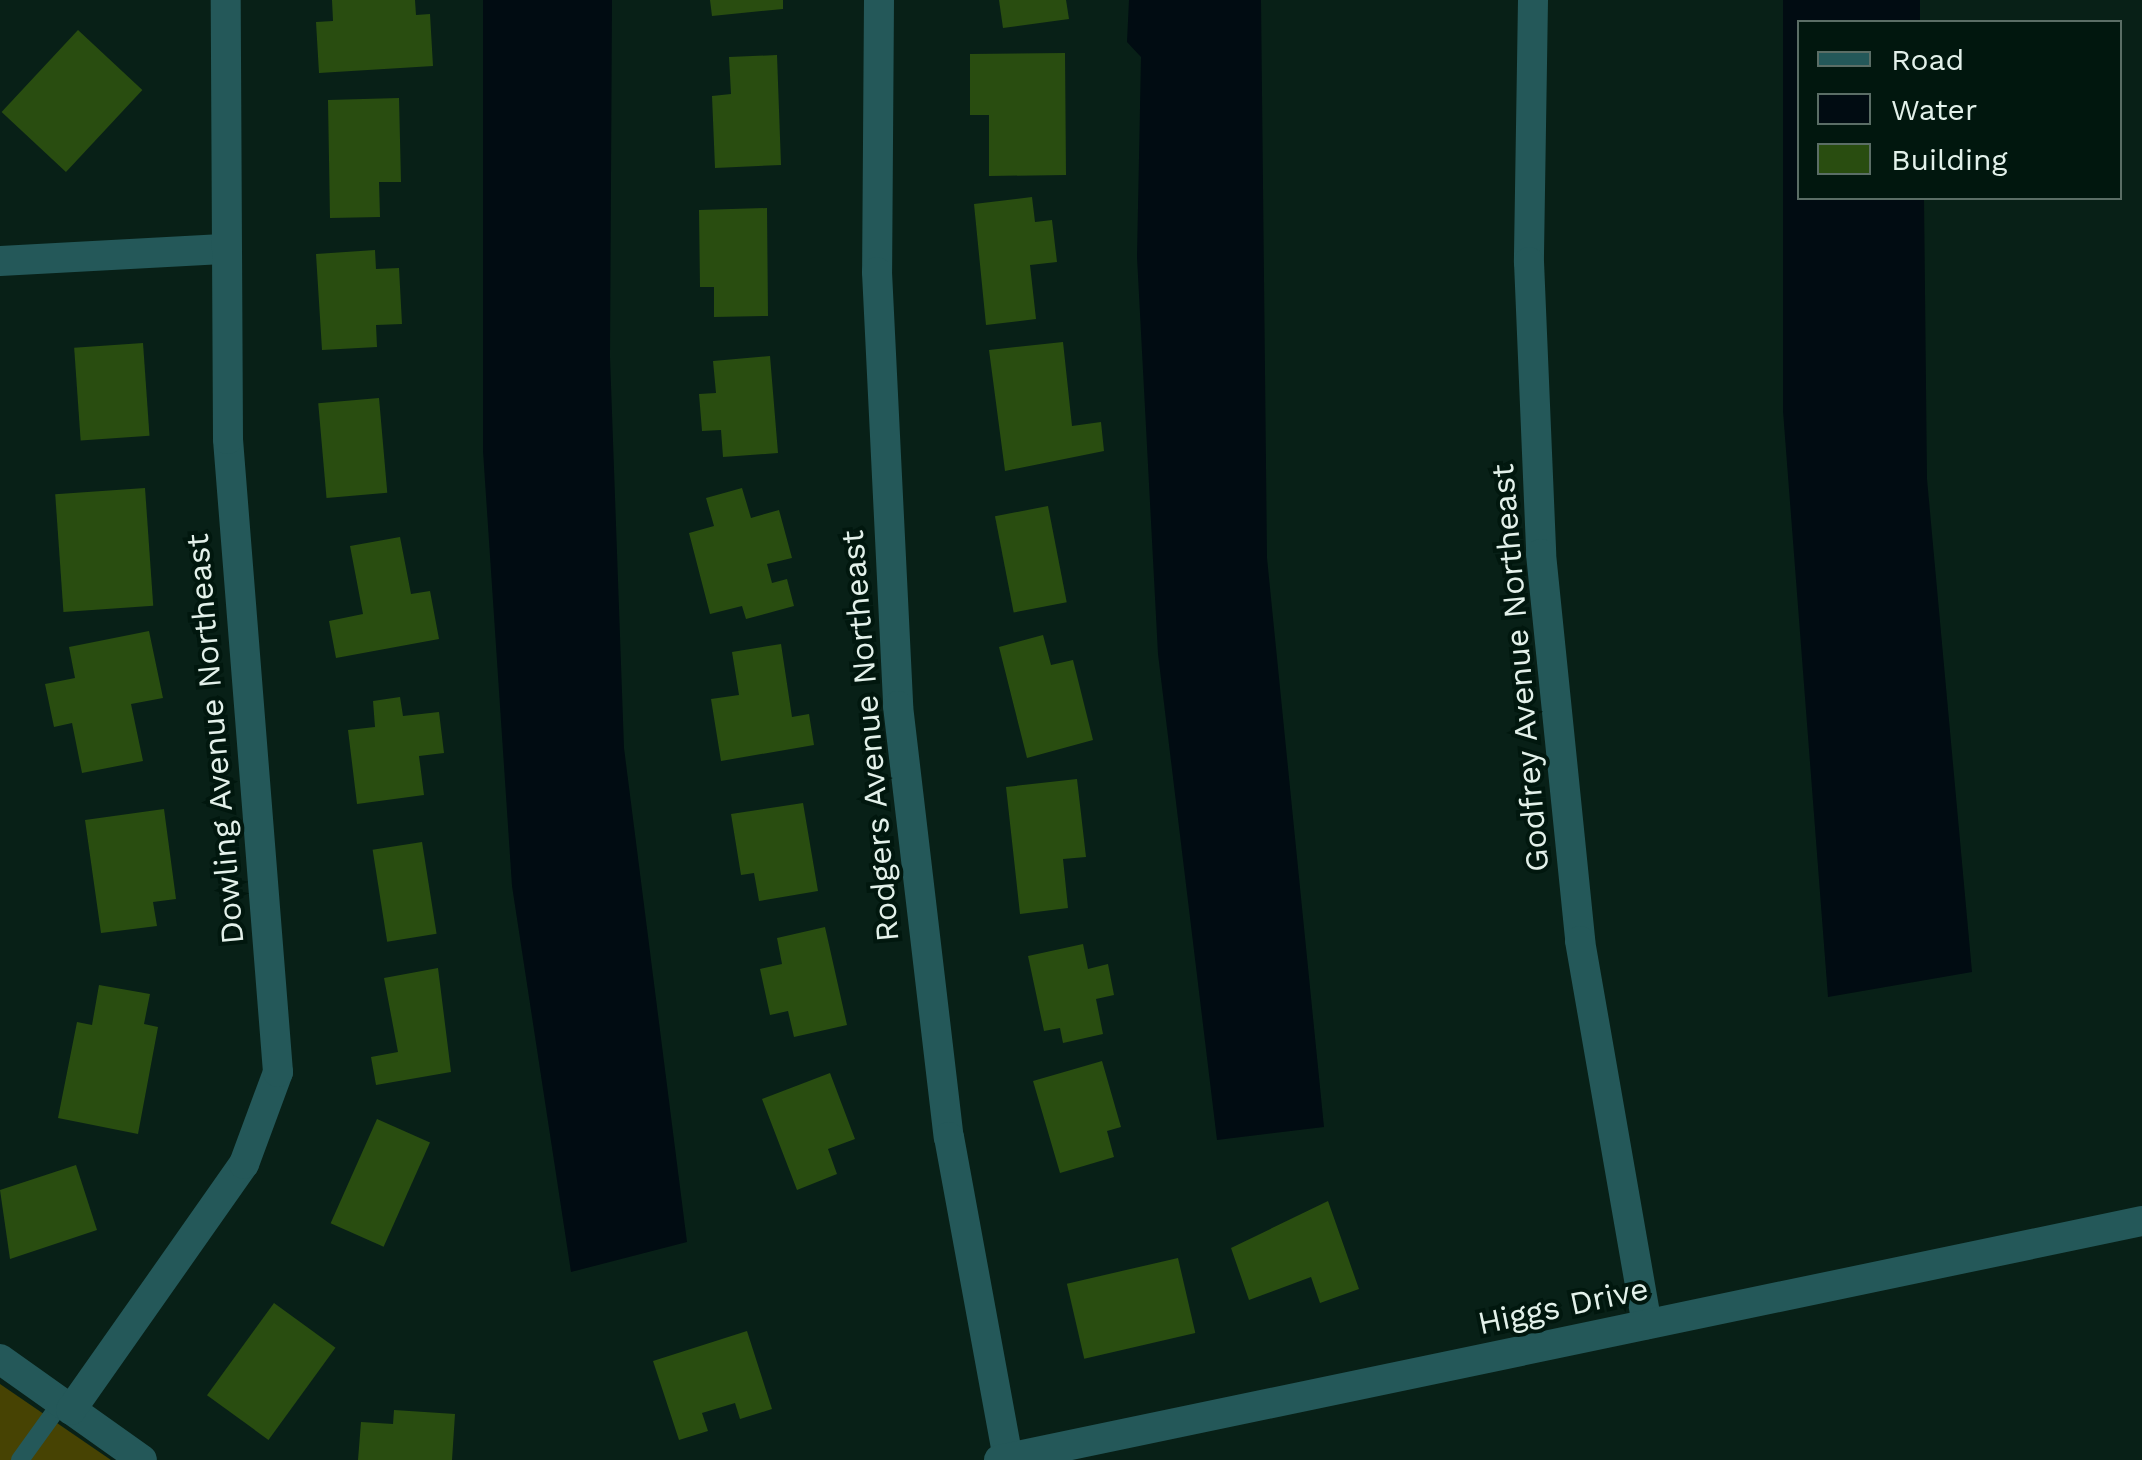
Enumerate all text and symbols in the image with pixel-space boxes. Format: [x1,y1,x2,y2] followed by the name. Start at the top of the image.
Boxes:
[1797,20,2122,200] legend
[1891,42,1964,77] text: Road
[1891,92,1977,127] text: Water
[1891,142,2008,177] text: Building
[1483,461,1557,875] street label: Godfrey Avenue Northeast
[833,528,907,944] street label: Rodgers Avenue Northeast
[178,531,252,947] street label: Dowling Avenue Northeast
[1474,1269,1652,1343] street label: Higgs Drive

